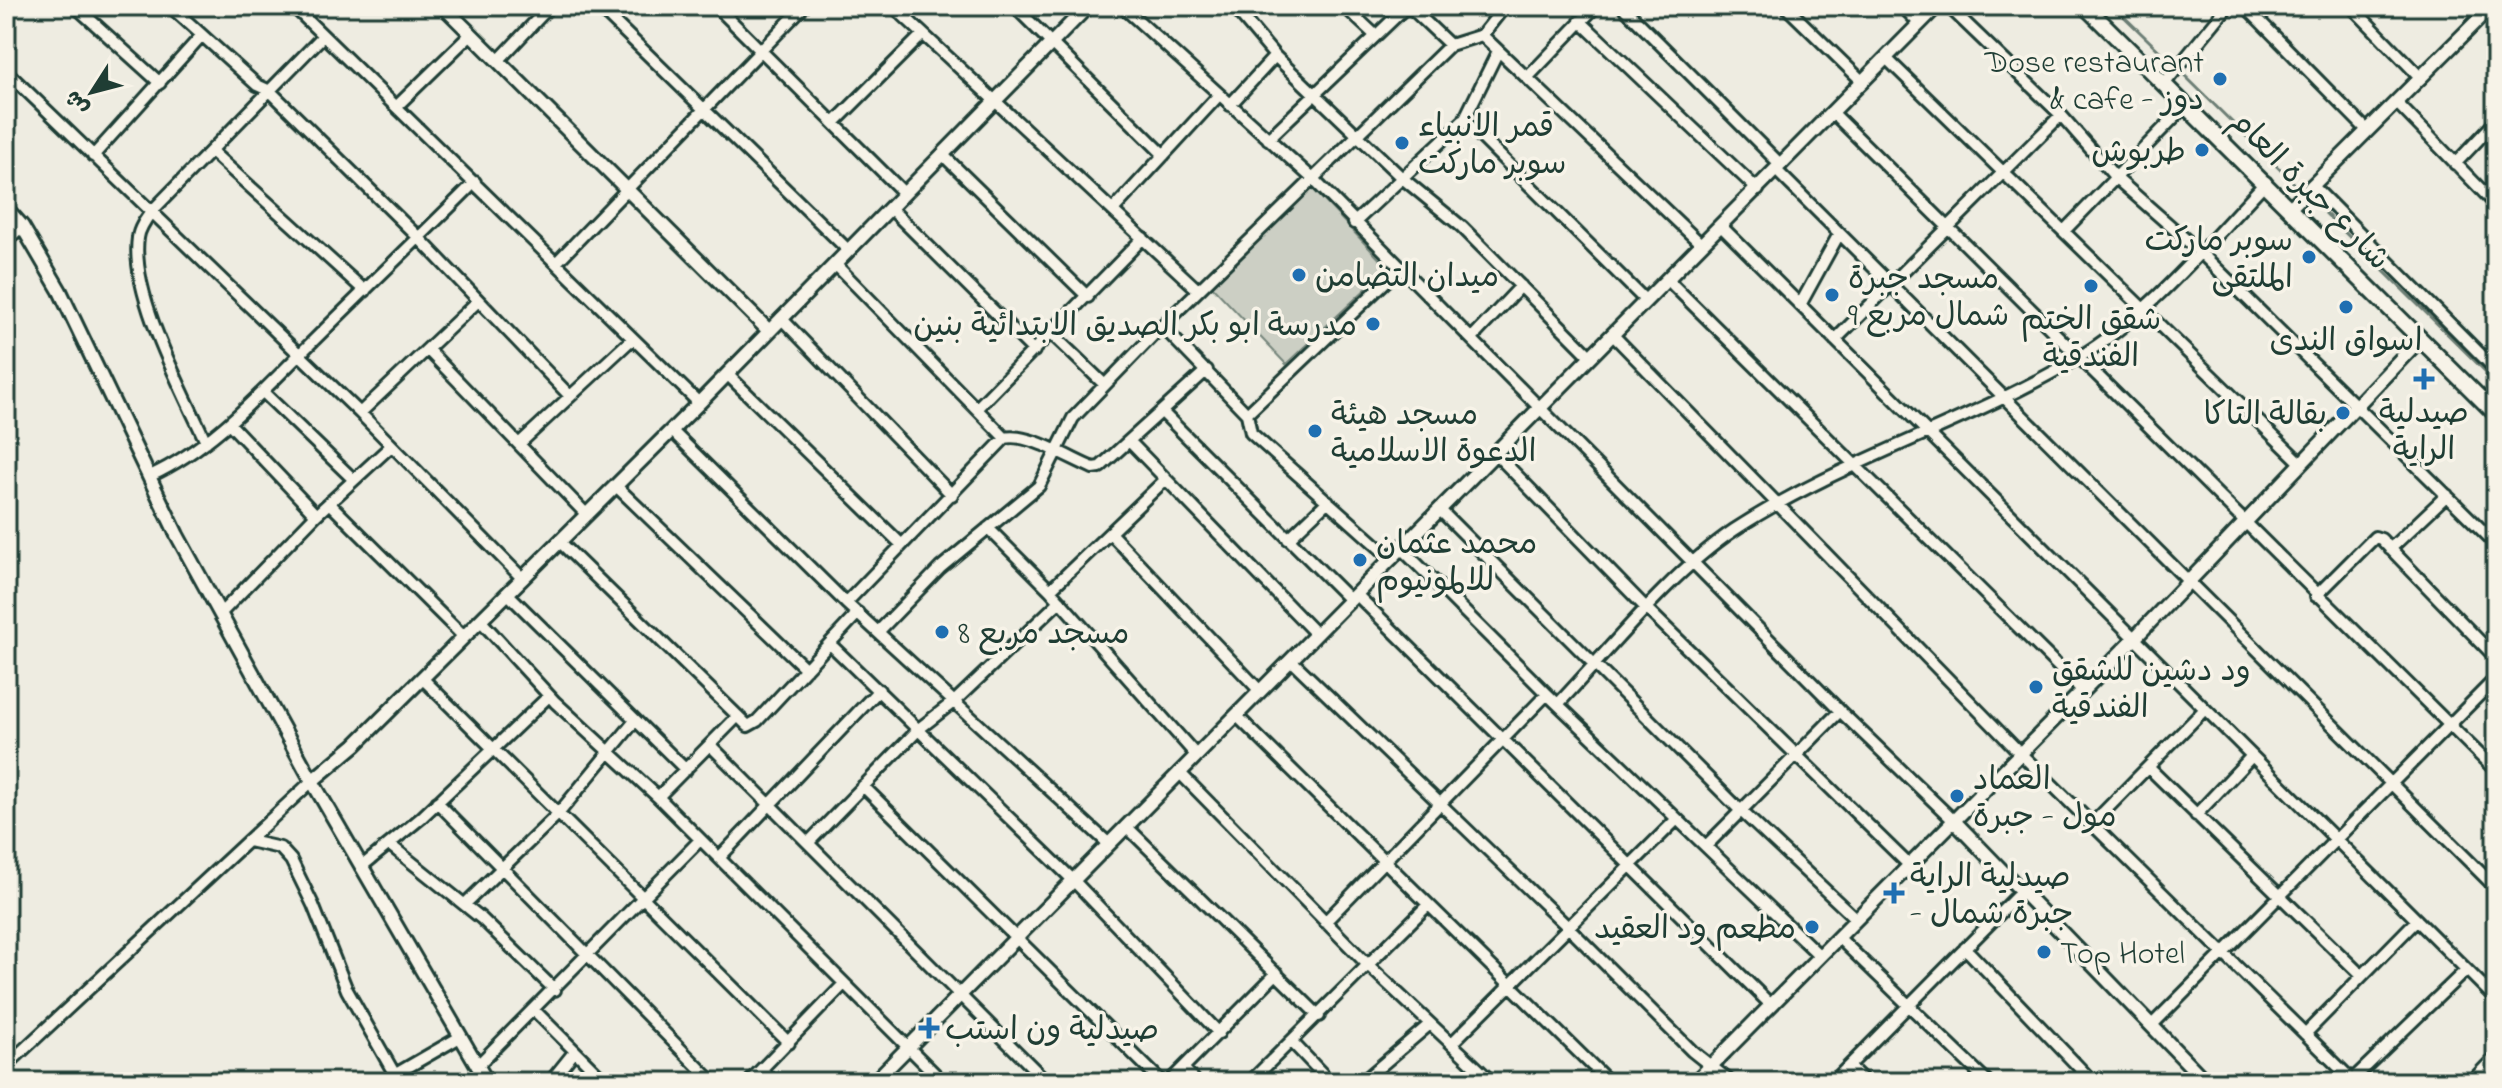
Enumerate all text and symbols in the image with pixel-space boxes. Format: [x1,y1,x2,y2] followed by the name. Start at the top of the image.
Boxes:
[1984,41,2204,125] place label: Dose restaurant & cafe - دوز
[52,52,132,132] north arrow
[2211,70,2229,88] marker: Dose restaurant & cafe - دوز
[58,83,98,121] text: ش
[2217,100,2400,283] street label: شارع جبرة العام
[1418,105,1567,189] place label: قمر الانبياء سوبر ماركت
[2091,130,2186,177] place label: طربوش
[1393,134,1411,152] marker: قمر الانبياء سوبر ماركت
[2193,141,2211,159] marker: طربوش
[2144,219,2293,303] place label: سوبر ماركت الملتقى
[2300,248,2318,266] marker: سوبر ماركت الملتقى
[1315,255,1499,302] place label: ميدان التضامن
[1848,257,2009,341] place label: مسجد جبرة شمال مربع 9
[1290,266,1308,284] marker: ميدان التضامن
[2082,277,2100,295] marker: شقق الختم الفندقية
[1823,286,1841,304] marker: مسجد جبرة شمال مربع 9
[2021,298,2161,382] place label: شقق الختم الفندقية
[2337,298,2355,316] marker: اسواق الندى
[913,304,1357,351] place label: مدرسة ابو بكر الصديق الابتدائية بنين
[1364,315,1382,333] marker: مدرسة ابو بكر الصديق الابتدائية بنين
[2269,319,2423,366] place label: اسواق الندى
[2415,370,2433,388] marker: صيدلية الراية
[2379,391,2469,475] place label: صيدلية الراية
[1331,393,1537,477] place label: مسجد هيئة الدعوة الاسلامية
[2204,393,2327,440] place label: بقالة التاكا
[2334,404,2352,422] marker: بقالة التاكا
[1306,422,1324,440] marker: مسجد هيئة الدعوة الاسلامية
[1376,522,1537,606] place label: محمد عثمان للالمونيوم
[1351,551,1369,569] marker: محمد عثمان للالمونيوم
[958,612,1129,659] place label: مسجد مربع 8
[933,623,951,641] marker: مسجد مربع 8
[2052,649,2251,733] place label: ود دشين للشقق الفندقية
[2027,678,2045,696] marker: ود دشين للشقق الفندقية
[1973,758,2117,842] place label: العماد مول - جبرة
[1948,787,1966,805] marker: العماد مول - جبرة
[1910,855,2073,939] place label: صيدلية الراية - جبرة شمال
[1885,884,1903,902] marker: صيدلية الراية - جبرة شمال
[1594,907,1796,954] place label: مطعم ود العقيد
[1803,918,1821,936] marker: مطعم ود العقيد
[2060,932,2185,979] place label: Top Hotel
[2035,943,2053,961] marker: Top Hotel
[945,1008,1159,1055] place label: صيدلية ون استب
[920,1019,938,1037] marker: صيدلية ون استب

